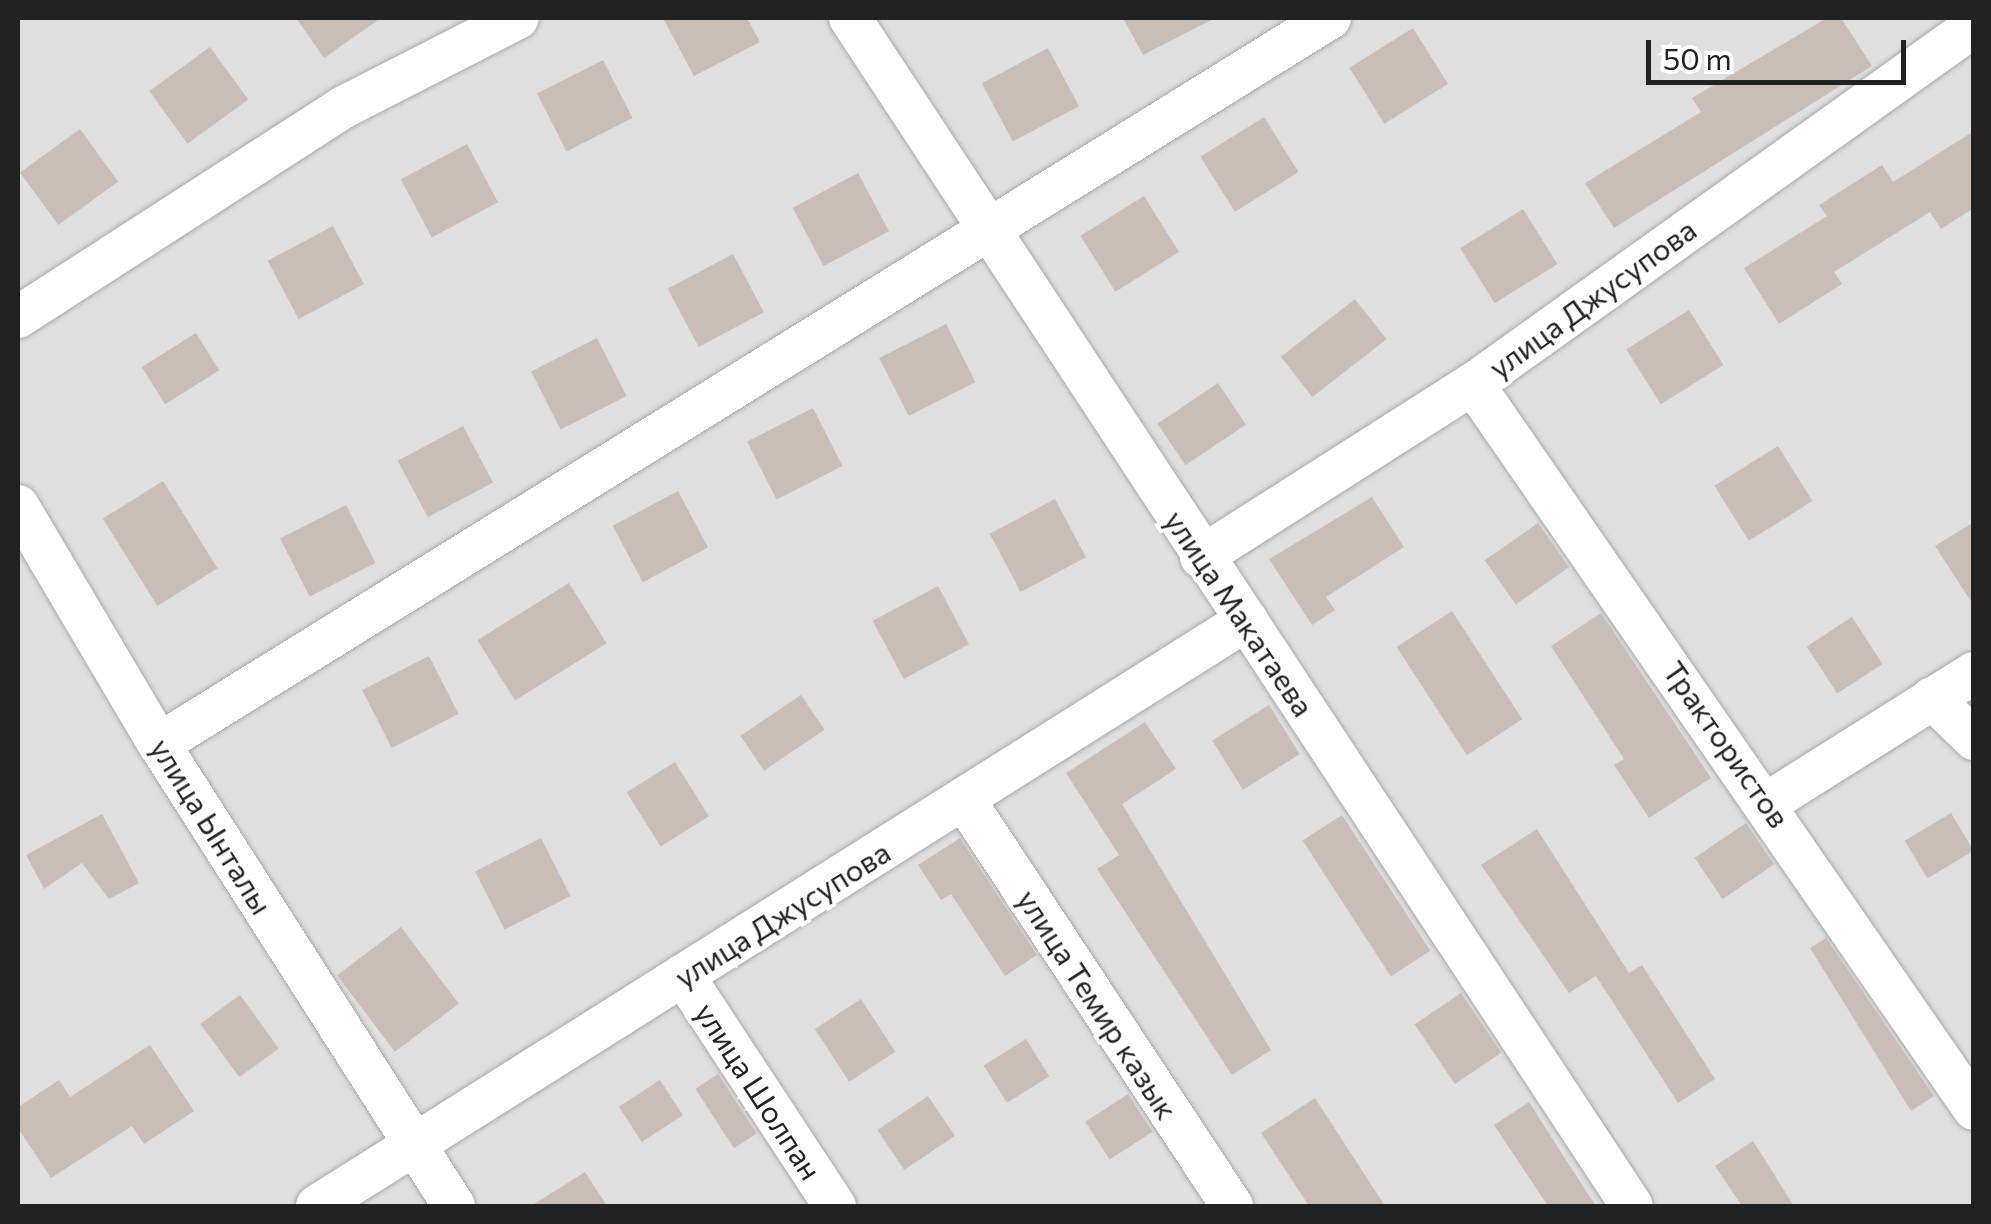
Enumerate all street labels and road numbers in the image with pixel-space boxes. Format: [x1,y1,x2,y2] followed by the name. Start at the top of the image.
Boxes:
[1482,211,1702,385] street label: улица Джусупова
[1158,503,1322,723] street label: улица Макатаева
[1656,654,1798,834] street label: Трактористов
[144,731,280,921] street label: улица Ынталы
[668,833,896,995] street label: улица Джусупова
[1010,883,1186,1125] street label: улица Темир казык
[688,996,830,1186] street label: улица Шолпан

